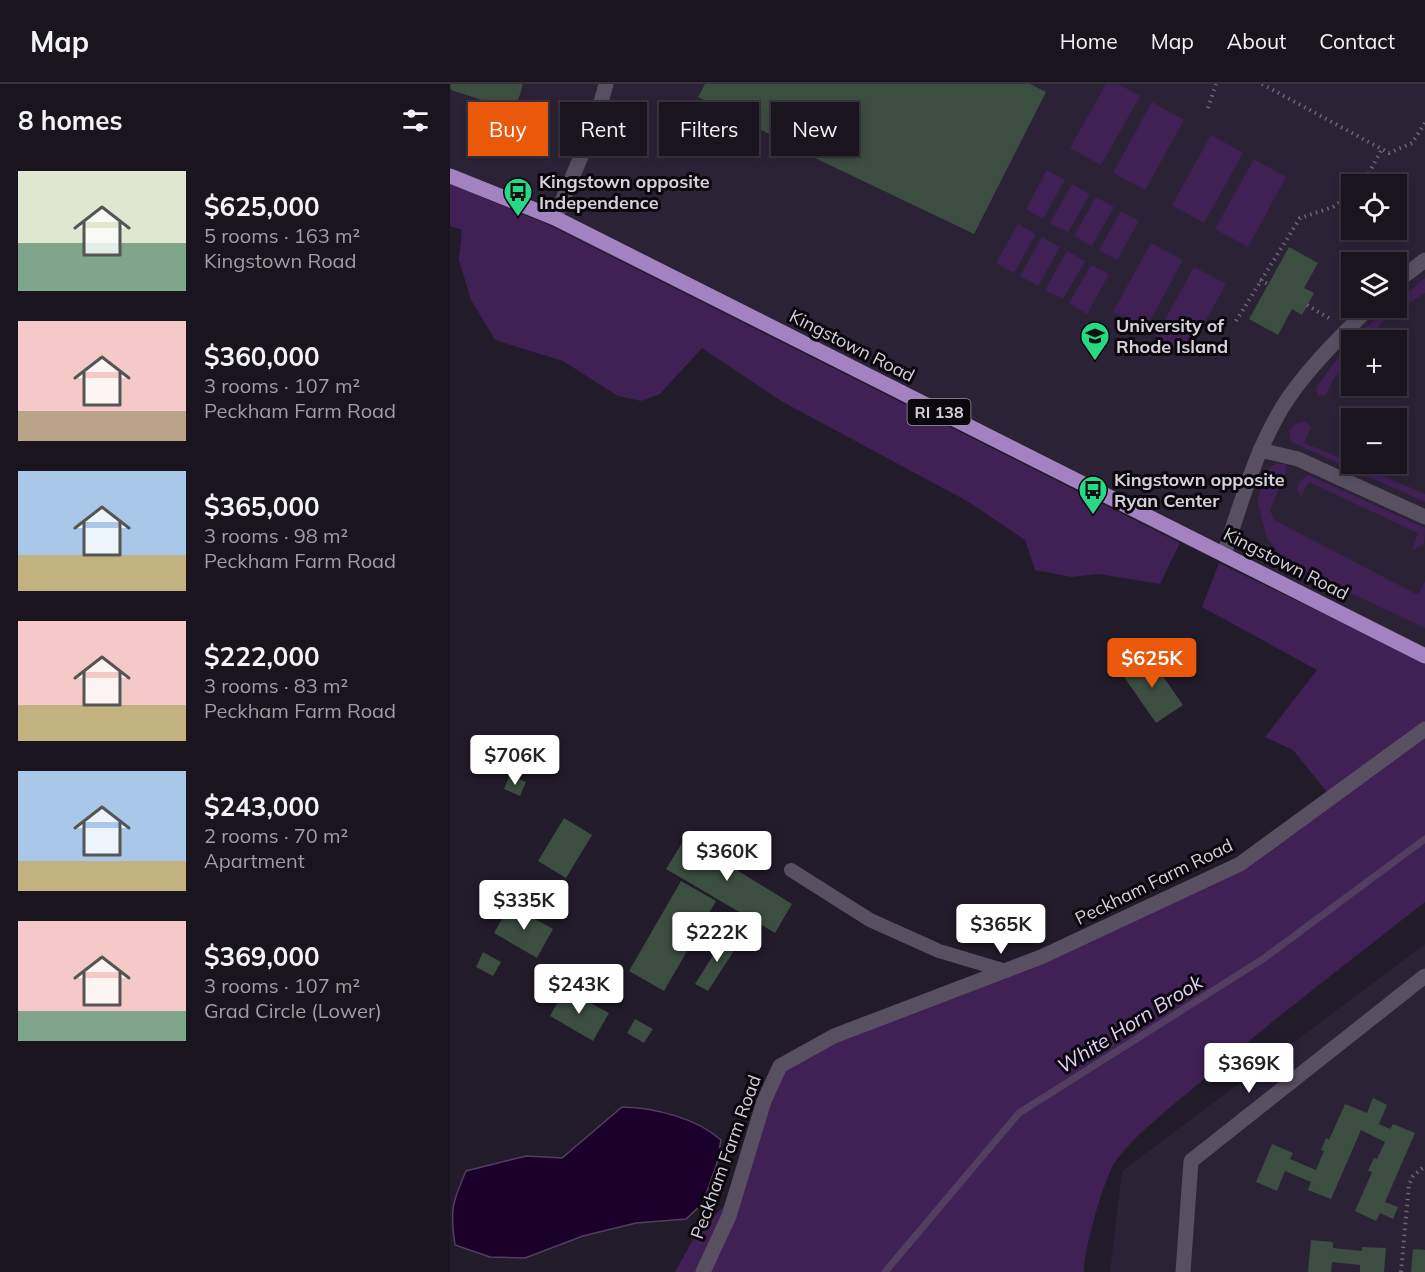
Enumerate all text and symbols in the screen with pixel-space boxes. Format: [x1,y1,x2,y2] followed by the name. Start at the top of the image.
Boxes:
[30,24,89,59] text: Map
[1060,28,1118,54] text: Home
[1151,28,1194,54] text: Map
[1227,28,1286,54] text: About
[1319,28,1395,54] text: Contact
[468,102,548,156] chip: Buy
[560,102,647,156] chip: Rent
[659,102,759,156] chip: Filters
[771,102,859,156] chip: New
[18,104,122,137] text: 8 homes
[399,104,432,137] icon: filters
[539,170,710,214] place label: Kingstown opposite Independence
[1341,174,1407,474] map controls
[1341,174,1407,240] button: locate
[502,176,534,218] bus stop icon: Kingstown opposite Independence
[204,190,320,223] text: $625,000
[66,195,138,267] icon: home
[204,223,360,248] text: 5 rooms · 163 m²
[204,248,357,273] text: Kingstown Road
[1341,252,1407,318] button: layers
[786,304,919,387] street label: Kingstown Road
[1116,314,1228,358] place label: University of Rhode Island
[1079,320,1111,362] school or university icon: University of Rhode Island
[1341,330,1407,396] button: +
[204,340,320,373] text: $360,000
[66,345,138,417] icon: home
[204,373,360,398] text: 3 rooms · 107 m²
[204,398,396,423] text: Peckham Farm Road
[908,399,970,425] road number: RI 138
[1341,408,1407,474] button: −
[1114,468,1285,512] place label: Kingstown opposite Ryan Center
[1077,474,1109,516] bus stop icon: Kingstown opposite Ryan Center
[204,490,320,523] text: $365,000
[66,495,138,567] icon: home
[1220,522,1353,605] street label: Kingstown Road
[204,523,348,548] text: 3 rooms · 98 m²
[204,548,396,573] text: Peckham Farm Road
[1110,638,1194,689] pin: $625K
[204,640,320,673] text: $222,000
[66,645,138,717] icon: home
[1121,645,1183,670] text: $625K
[204,673,348,698] text: 3 rooms · 83 m²
[204,698,396,723] text: Peckham Farm Road
[473,735,557,786] pin: $706K
[484,742,546,767] text: $706K
[204,790,320,823] text: $243,000
[66,795,138,867] icon: home
[204,823,348,848] text: 2 rooms · 70 m²
[685,831,769,882] pin: $360K
[1071,833,1237,930] street label: Peckham Farm Road
[696,838,758,863] text: $360K
[204,848,305,873] text: Apartment
[482,880,566,931] pin: $335K
[493,887,555,912] text: $335K
[959,904,1043,955] pin: $365K
[970,911,1032,936] text: $365K
[675,912,759,963] pin: $222K
[686,919,748,944] text: $222K
[204,940,320,973] text: $369,000
[66,945,138,1017] icon: home
[537,964,621,1015] pin: $243K
[1052,968,1208,1078] water label: White Horn Brook
[548,971,610,996] text: $243K
[204,973,360,998] text: 3 rooms · 107 m²
[204,998,382,1023] text: Grad Circle (Lower)
[1207,1043,1291,1094] pin: $369K
[1218,1050,1280,1075] text: $369K
[685,1072,766,1242] street label: Peckham Farm Road

